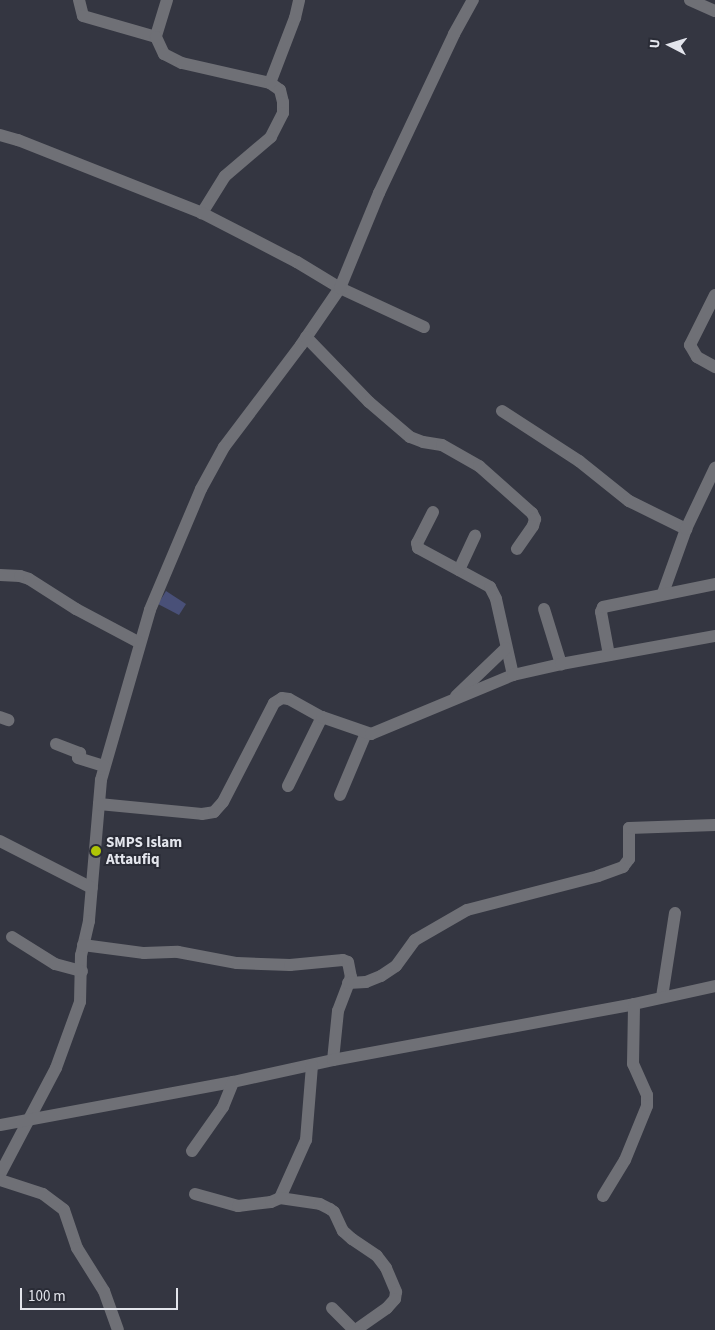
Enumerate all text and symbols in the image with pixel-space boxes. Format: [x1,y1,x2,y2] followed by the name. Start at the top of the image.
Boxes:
[645,20,695,70] north arrow
[645,38,665,49] text: U
[106,833,182,868] place label: SMPS Islam Attaufiq
[90,845,102,857] marker: SMPS Islam Attaufiq
[22,1278,180,1310] scale bar
[28,1286,66,1307] text: 100 m

